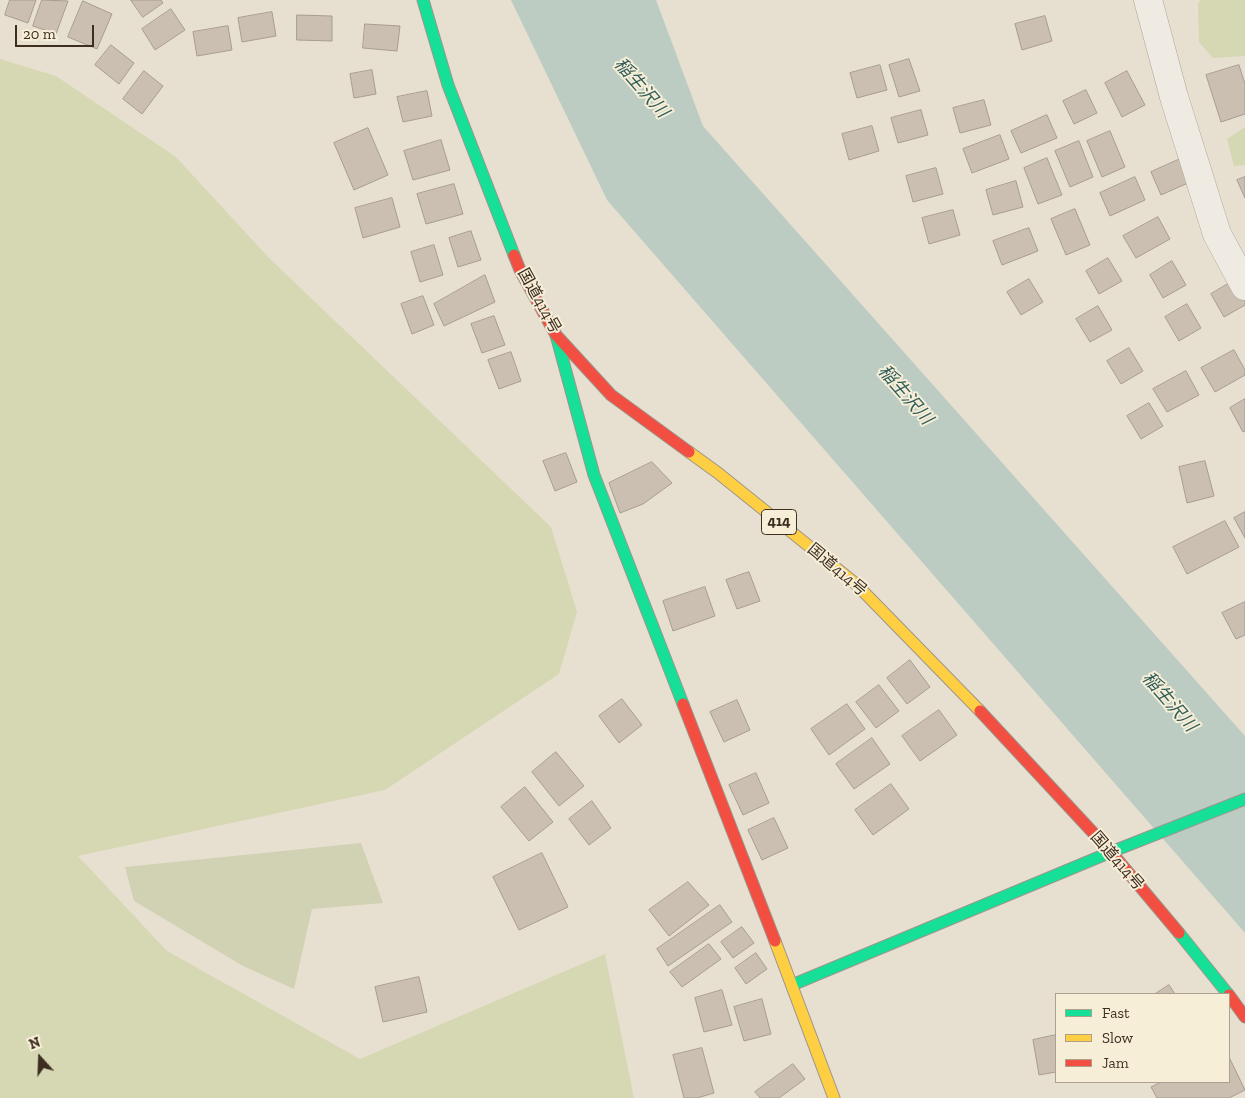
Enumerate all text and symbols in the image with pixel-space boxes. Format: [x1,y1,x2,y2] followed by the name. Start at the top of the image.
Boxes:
[18,15,96,47] scale bar
[23,25,56,43] text: 20 m
[609,54,673,122] water label: 稲生沢川
[513,265,565,337] street label: 国道414号
[873,361,937,429] water label: 稲生沢川
[762,510,796,534] road number: 414
[803,540,871,600] street label: 国道414号
[1137,668,1201,736] water label: 稲生沢川
[1086,828,1148,894] street label: 国道414号
[1055,993,1230,1083] legend
[1102,1004,1130,1022] text: Fast
[1102,1029,1133,1047] text: Slow
[15,1033,65,1083] north arrow
[27,1034,43,1053] text: N
[1102,1054,1129,1072] text: Jam

